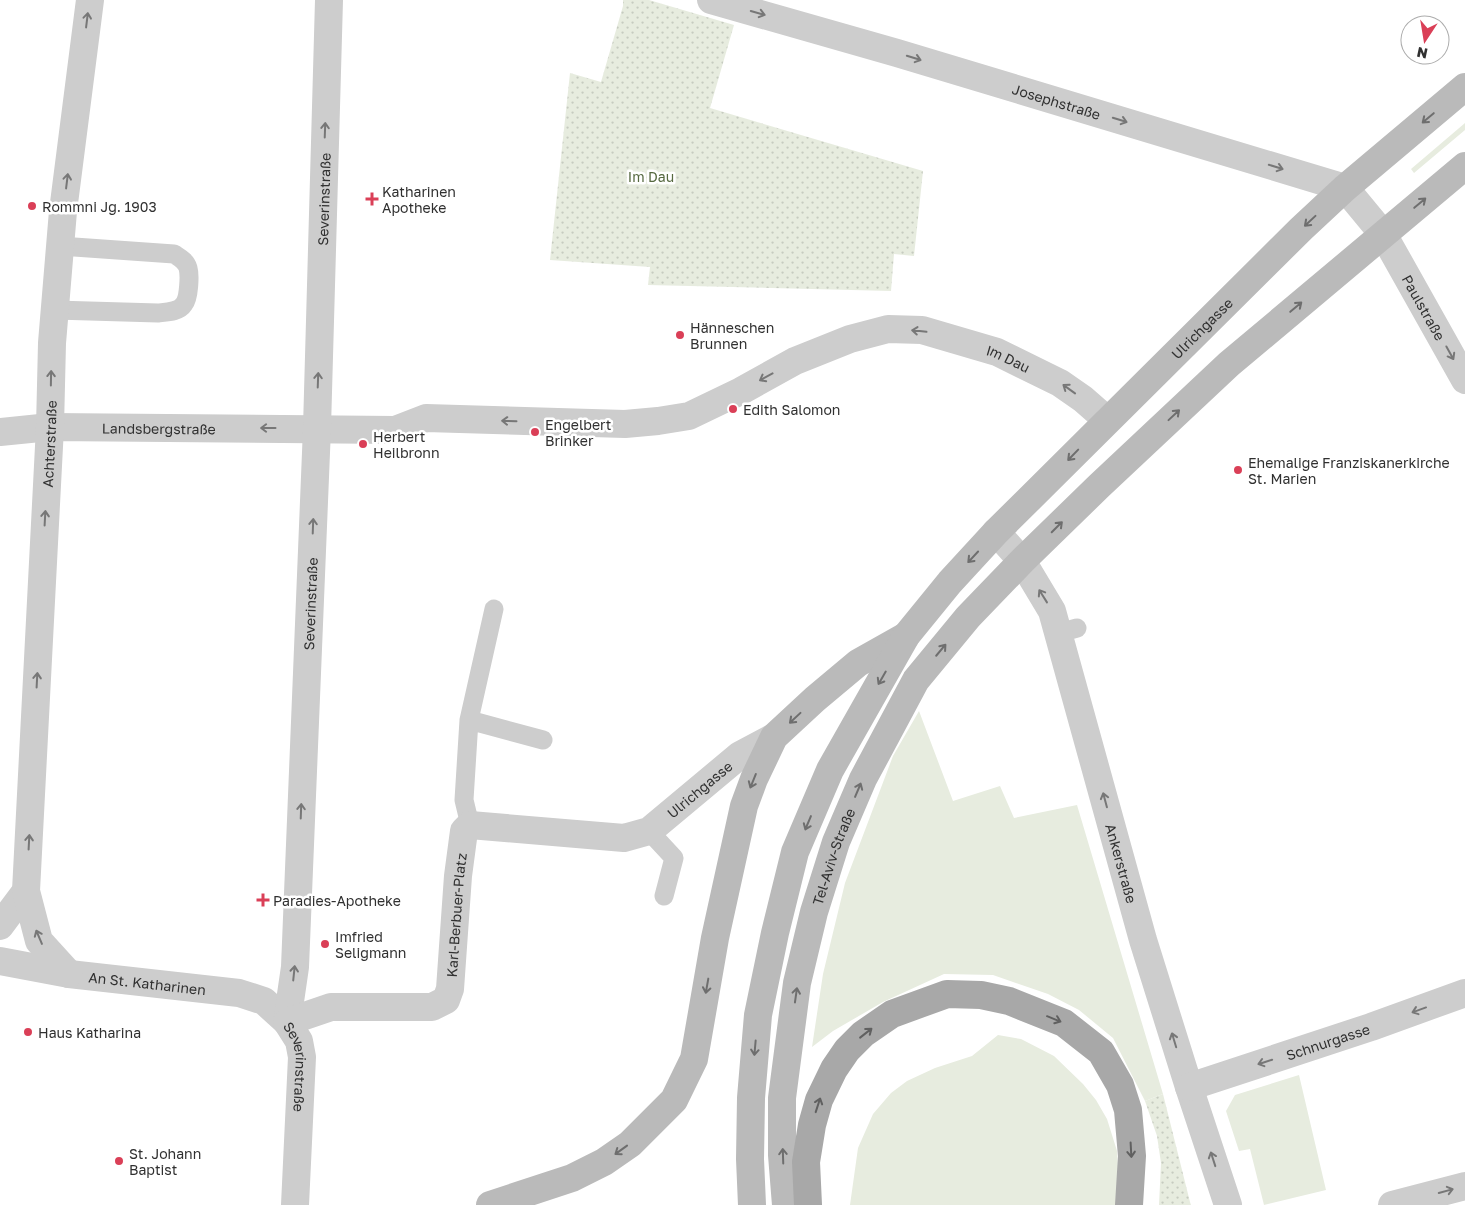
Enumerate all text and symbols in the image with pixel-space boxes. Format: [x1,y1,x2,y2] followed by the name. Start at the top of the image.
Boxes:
[750,9,766,19] one-way arrow
[83,12,93,28] one-way arrow
[1400,15,1450,65] north arrow
[1415,44,1429,63] text: N
[906,54,922,64] one-way arrow
[1010,80,1103,122] street label: Josephstraße
[1421,112,1434,124] one-way arrow
[1112,115,1128,125] one-way arrow
[321,122,330,138] one-way arrow
[314,152,333,246] street label: Severinstraße
[1267,162,1283,172] one-way arrow
[628,168,674,185] park label: Im Dau
[62,174,72,190] one-way arrow
[382,183,456,216] place label: Katharinen Apotheke
[366,193,378,205] marker: Katharinen Apotheke
[1414,197,1427,208] one-way arrow
[42,198,157,215] place label: Rommni Jg. 1903
[26,200,38,212] marker: Rommni Jg. 1903
[1303,215,1316,227] one-way arrow
[1399,272,1449,343] street label: Paulstraße
[1167,294,1236,362] street label: Ulrichgasse
[1289,302,1302,313] one-way arrow
[690,319,774,352] place label: Hänneschen Brunnen
[912,326,928,336] one-way arrow
[674,329,686,341] marker: Hänneschen Brunnen
[984,341,1033,375] street label: Im Dau
[1445,345,1455,359] one-way arrow
[46,370,56,386] one-way arrow
[314,372,323,388] one-way arrow
[759,372,774,382] one-way arrow
[1063,384,1077,394] one-way arrow
[38,400,59,488] street label: Achterstraße
[743,401,840,418] place label: Edith Salomon
[727,403,739,415] marker: Edith Salomon
[1168,409,1181,421] one-way arrow
[501,416,517,426] one-way arrow
[545,416,611,449] place label: Engelbert Brinker
[102,419,216,437] street label: Landsbergstraße
[261,423,277,433] one-way arrow
[529,426,541,438] marker: Engelbert Brinker
[373,428,440,461] place label: Herbert Heilbronn
[357,438,369,450] marker: Herbert Heilbronn
[1067,449,1079,461] one-way arrow
[1248,454,1450,487] place label: Ehemalige Franziskanerkirche St. Marien
[1232,464,1244,476] marker: Ehemalige Franziskanerkirche St. Marien
[41,510,50,526] one-way arrow
[308,519,318,535] one-way arrow
[1051,521,1063,533] one-way arrow
[967,551,979,563] one-way arrow
[299,557,320,651] street label: Severinstraße
[1038,590,1048,604] one-way arrow
[935,644,946,657] one-way arrow
[876,671,886,685] one-way arrow
[33,672,42,688] one-way arrow
[789,712,801,724] one-way arrow
[663,757,735,821] street label: Ulrichgasse
[748,773,758,788] one-way arrow
[854,783,864,798] one-way arrow
[1099,793,1109,809] one-way arrow
[297,803,306,819] one-way arrow
[808,805,858,907] street label: Tel-Aviv-Straße
[802,815,812,830] one-way arrow
[1103,822,1141,905] street label: Ankerstraße
[24,835,33,851] one-way arrow
[442,852,470,978] street label: Karl-Berbuer-Platz
[273,892,401,909] place label: Paradies-Apotheke
[257,894,269,906] marker: Paradies-Apotheke
[335,928,406,961] place label: Imfried Seligmann
[34,930,44,945] one-way arrow
[319,938,331,950] marker: Imfried Seligmann
[289,966,299,982] one-way arrow
[88,968,207,998] street label: An St. Katharinen
[701,978,711,994] one-way arrow
[791,987,801,1003] one-way arrow
[1412,1006,1427,1015] one-way arrow
[1046,1015,1061,1024] one-way arrow
[280,1018,310,1112] street label: Severinstraße
[1284,1020,1372,1063] street label: Schnurgasse
[38,1024,141,1041] place label: Haus Katharina
[22,1026,34,1038] marker: Haus Katharina
[860,1027,873,1038] one-way arrow
[1169,1033,1179,1049] one-way arrow
[751,1040,760,1056] one-way arrow
[1258,1058,1274,1067] one-way arrow
[814,1098,823,1113] one-way arrow
[1127,1142,1136,1158] one-way arrow
[129,1145,201,1178] place label: St. Johann Baptist
[615,1145,629,1155] one-way arrow
[778,1149,787,1165] one-way arrow
[1207,1151,1217,1167] one-way arrow
[113,1155,125,1167] marker: St. Johann Baptist
[1437,1186,1453,1195] one-way arrow

